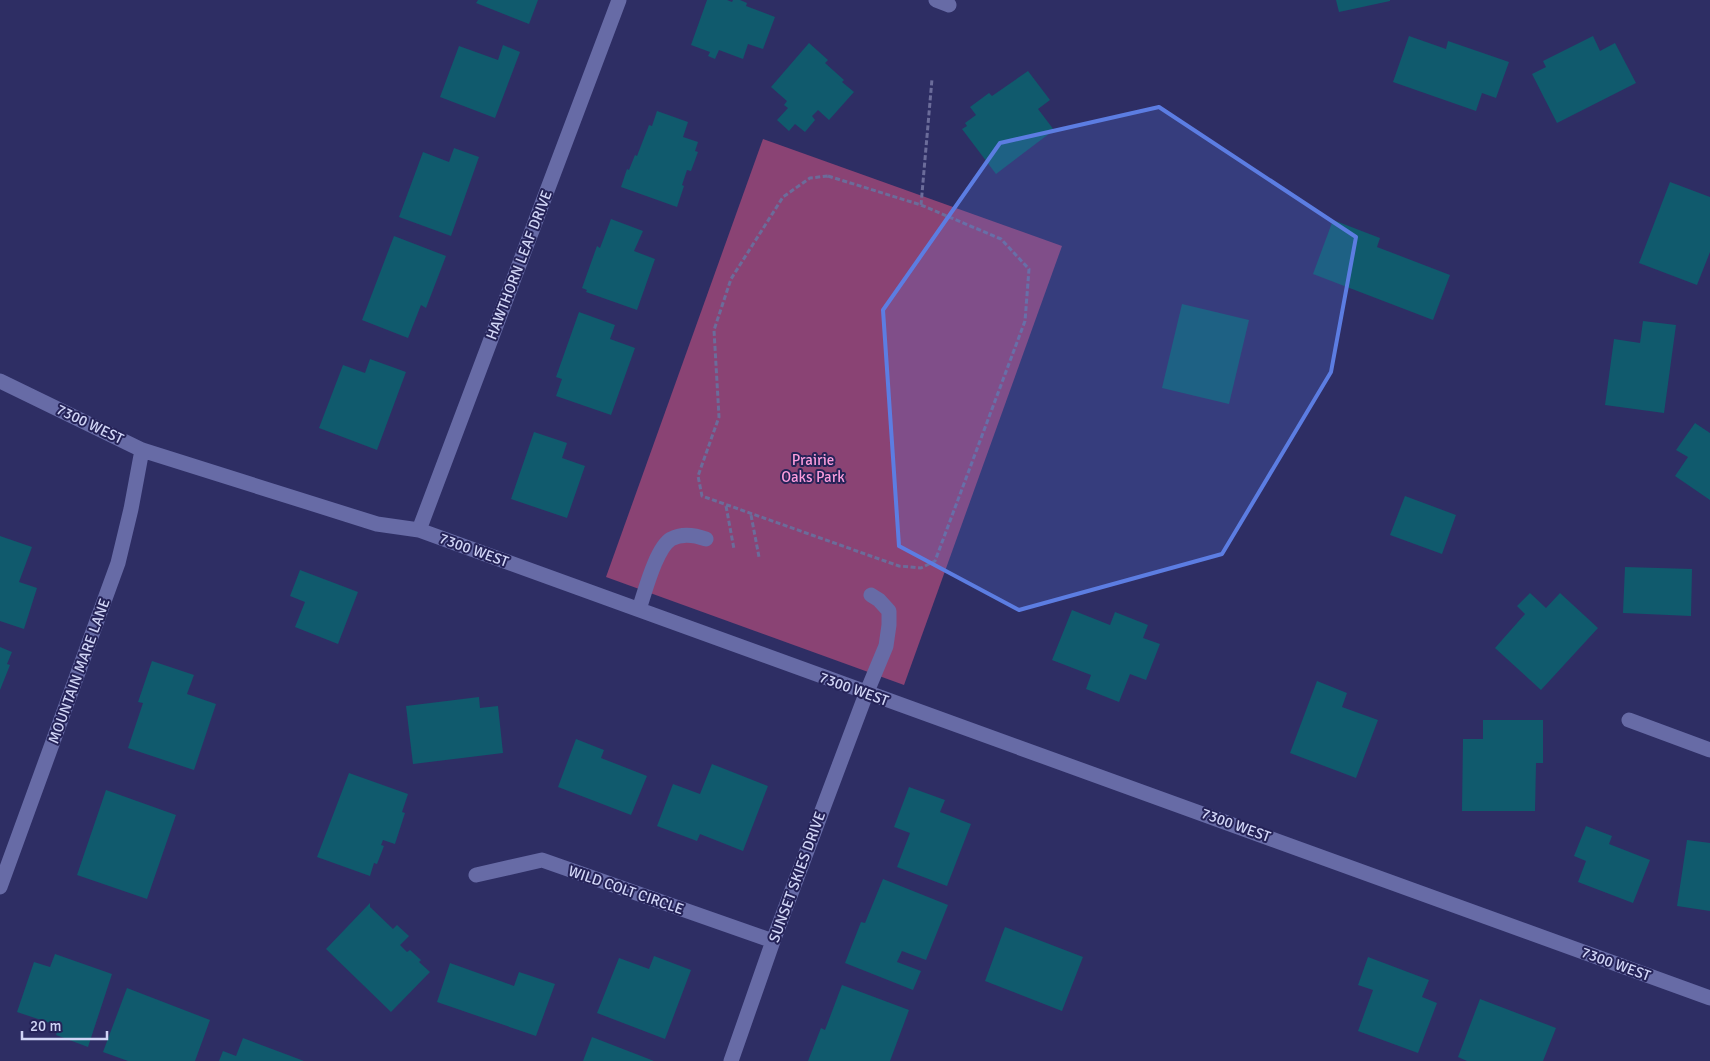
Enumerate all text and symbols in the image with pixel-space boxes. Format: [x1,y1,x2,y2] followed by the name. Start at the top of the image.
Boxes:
[482,188,556,342] street label: HAWTHORN LEAF DRIVE
[54,400,127,448] street label: 7300 WEST
[781,451,845,486] park label: Prairie Oaks Park
[437,529,512,571] street label: 7300 WEST
[44,596,114,746] street label: MOUNTAIN MARE LANE
[817,668,892,710] street label: 7300 WEST
[1199,804,1274,846] street label: 7300 WEST
[765,809,829,945] street label: SUNSET SKIES DRIVE
[566,862,686,918] street label: WILD COLT CIRCLE
[1579,943,1654,985] street label: 7300 WEST
[22,1008,108,1040] scale bar
[30,1017,61,1035] text: 20 m

